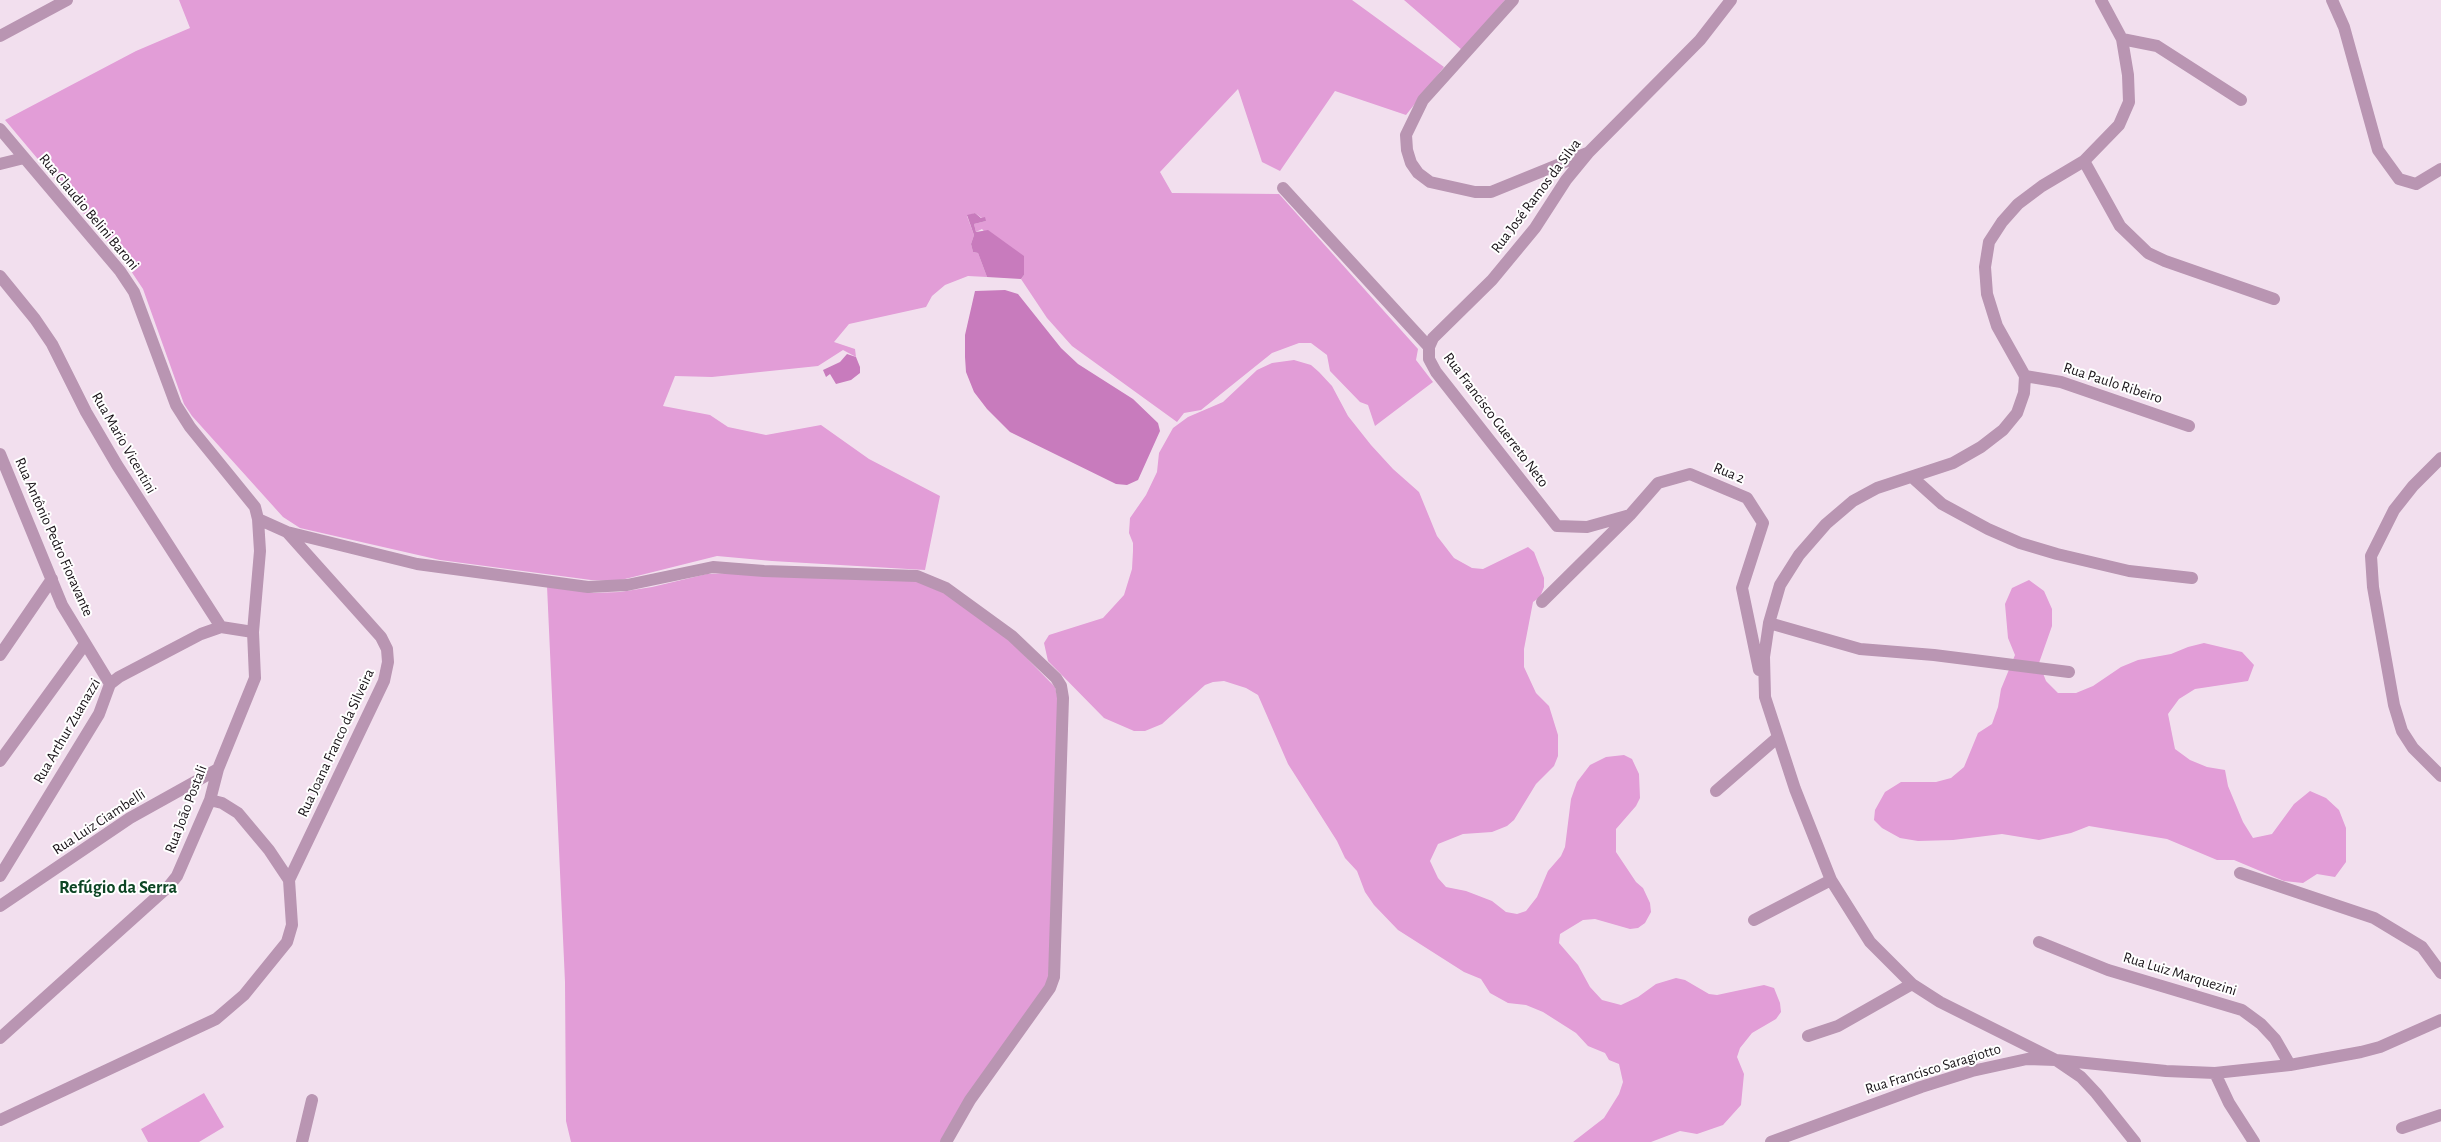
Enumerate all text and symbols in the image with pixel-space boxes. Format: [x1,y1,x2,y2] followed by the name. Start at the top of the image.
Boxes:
[1487,135,1585,257] street label: Rua José Ramos da Silva
[35,150,143,274] street label: Rua Claudio Belini Baroni
[1440,349,1552,491] street label: Rua Francisco Guerreto Neto
[2061,359,2165,407] street label: Rua Paulo Ribeiro
[88,389,160,497] street label: Rua Mario Vicentini
[11,455,97,619] street label: Rua Antônio Pedro Fioravante
[1711,458,1747,488] street label: Rua 2
[294,666,378,820] street label: Rua Joana Franco da Silveira
[30,675,104,787] street label: Rua Arthur Zuanazzi
[161,763,211,855] street label: Rua João Postali
[49,785,149,859] street label: Rua Luiz Ciambelli
[59,877,177,899] district label: Refúgio da Serra
[2121,948,2239,1000] street label: Rua Luiz Marquezini
[1863,1040,2003,1098] street label: Rua Francisco Saragiotto

